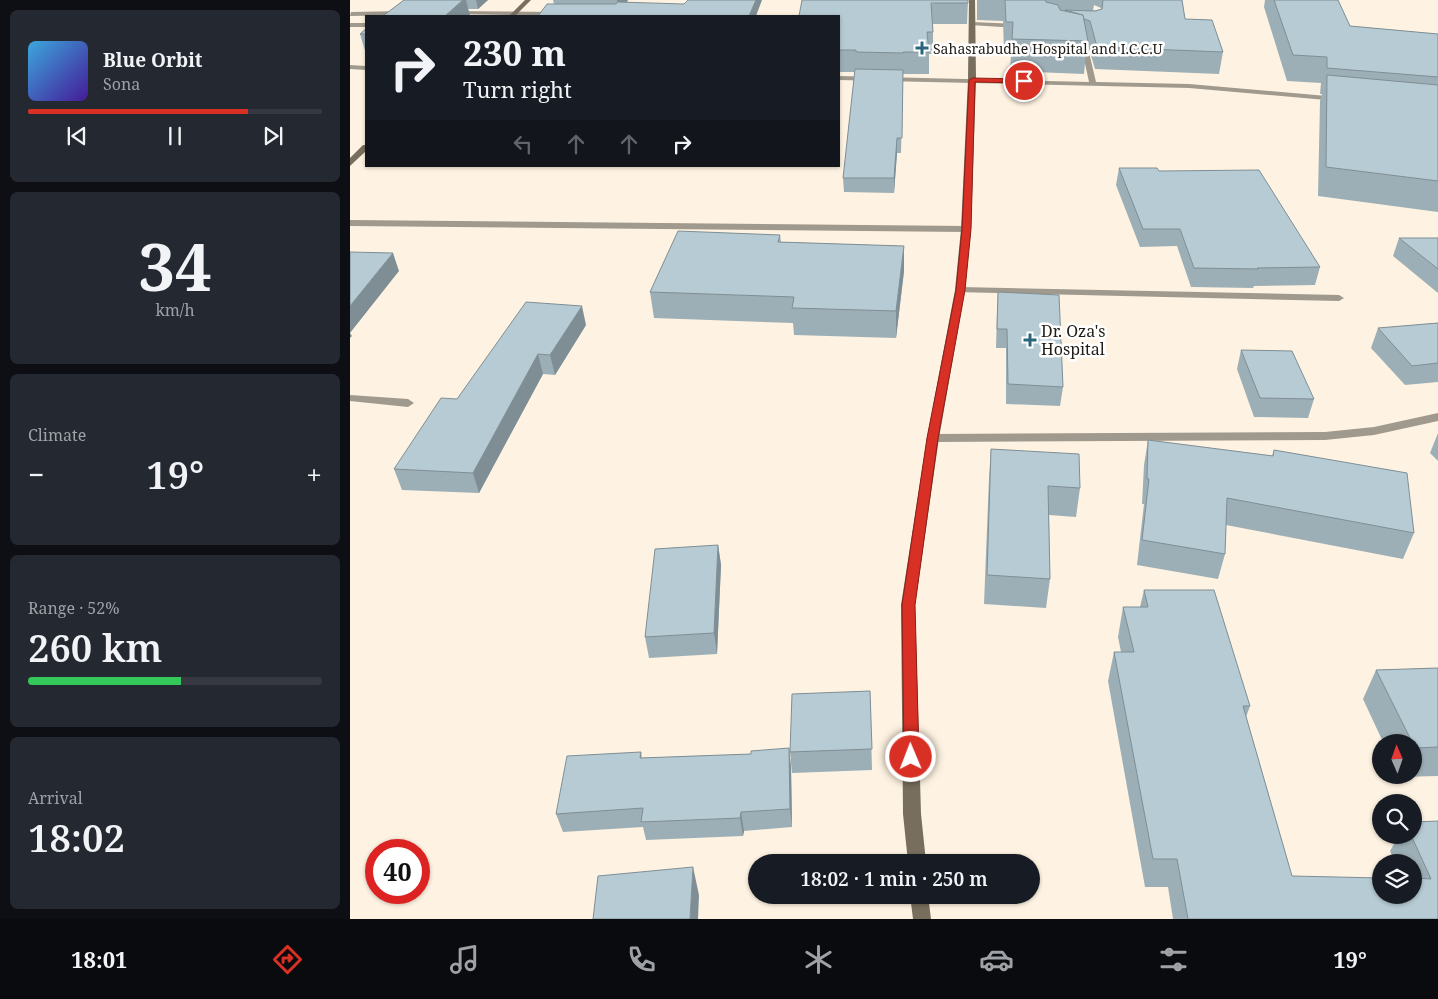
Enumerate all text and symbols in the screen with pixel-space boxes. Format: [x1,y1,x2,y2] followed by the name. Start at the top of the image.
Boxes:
[463,29,566,76] text: 230 m
[380,35,445,100] icon: right
[933,39,1162,58] place label: Sahasrabudhe Hospital and I.C.C.U
[915,41,929,55] marker: Sahasrabudhe Hospital and I.C.C.U
[103,47,203,73] text: Blue Orbit
[1003,60,1045,102] pin
[1010,67,1038,95] icon: arrive
[103,73,140,95] text: Sona
[463,74,572,104] text: Turn right
[63,122,91,150] icon: previous
[161,122,189,150] icon: pause
[259,122,287,150] icon: next
[509,130,537,158] icon: left
[562,130,590,158] icon: ahead
[615,130,643,158] icon: ahead
[668,130,696,158] icon: right
[138,222,212,310] text: 34
[155,299,195,321] text: km/h
[1041,320,1105,360] place label: Dr. Oza's Hospital
[1023,333,1037,347] marker: Dr. Oza's Hospital
[28,424,86,446] text: Climate
[146,448,204,500] text: 19°
[28,455,44,493] text: −
[306,455,322,493] text: +
[28,597,120,619] text: Range · 52%
[28,621,162,673] text: 260 km
[884,730,936,782] position arrow
[1372,734,1422,784] north arrow
[1372,734,1422,904] map controls
[28,787,83,809] text: Arrival
[1372,794,1422,844] button: search
[28,811,125,863] text: 18:02
[365,839,430,904] speed limit sign: 40
[1372,854,1422,904] button: layers
[800,866,988,892] text: 18:02 · 1 min · 250 m
[270,942,305,977] icon: directions
[447,942,482,977] icon: music
[624,942,659,977] icon: phone
[801,942,836,977] icon: climate
[979,942,1014,977] icon: car
[1156,942,1191,977] icon: filters
[71,944,128,974] text: 18:01
[1333,944,1367,974] text: 19°

